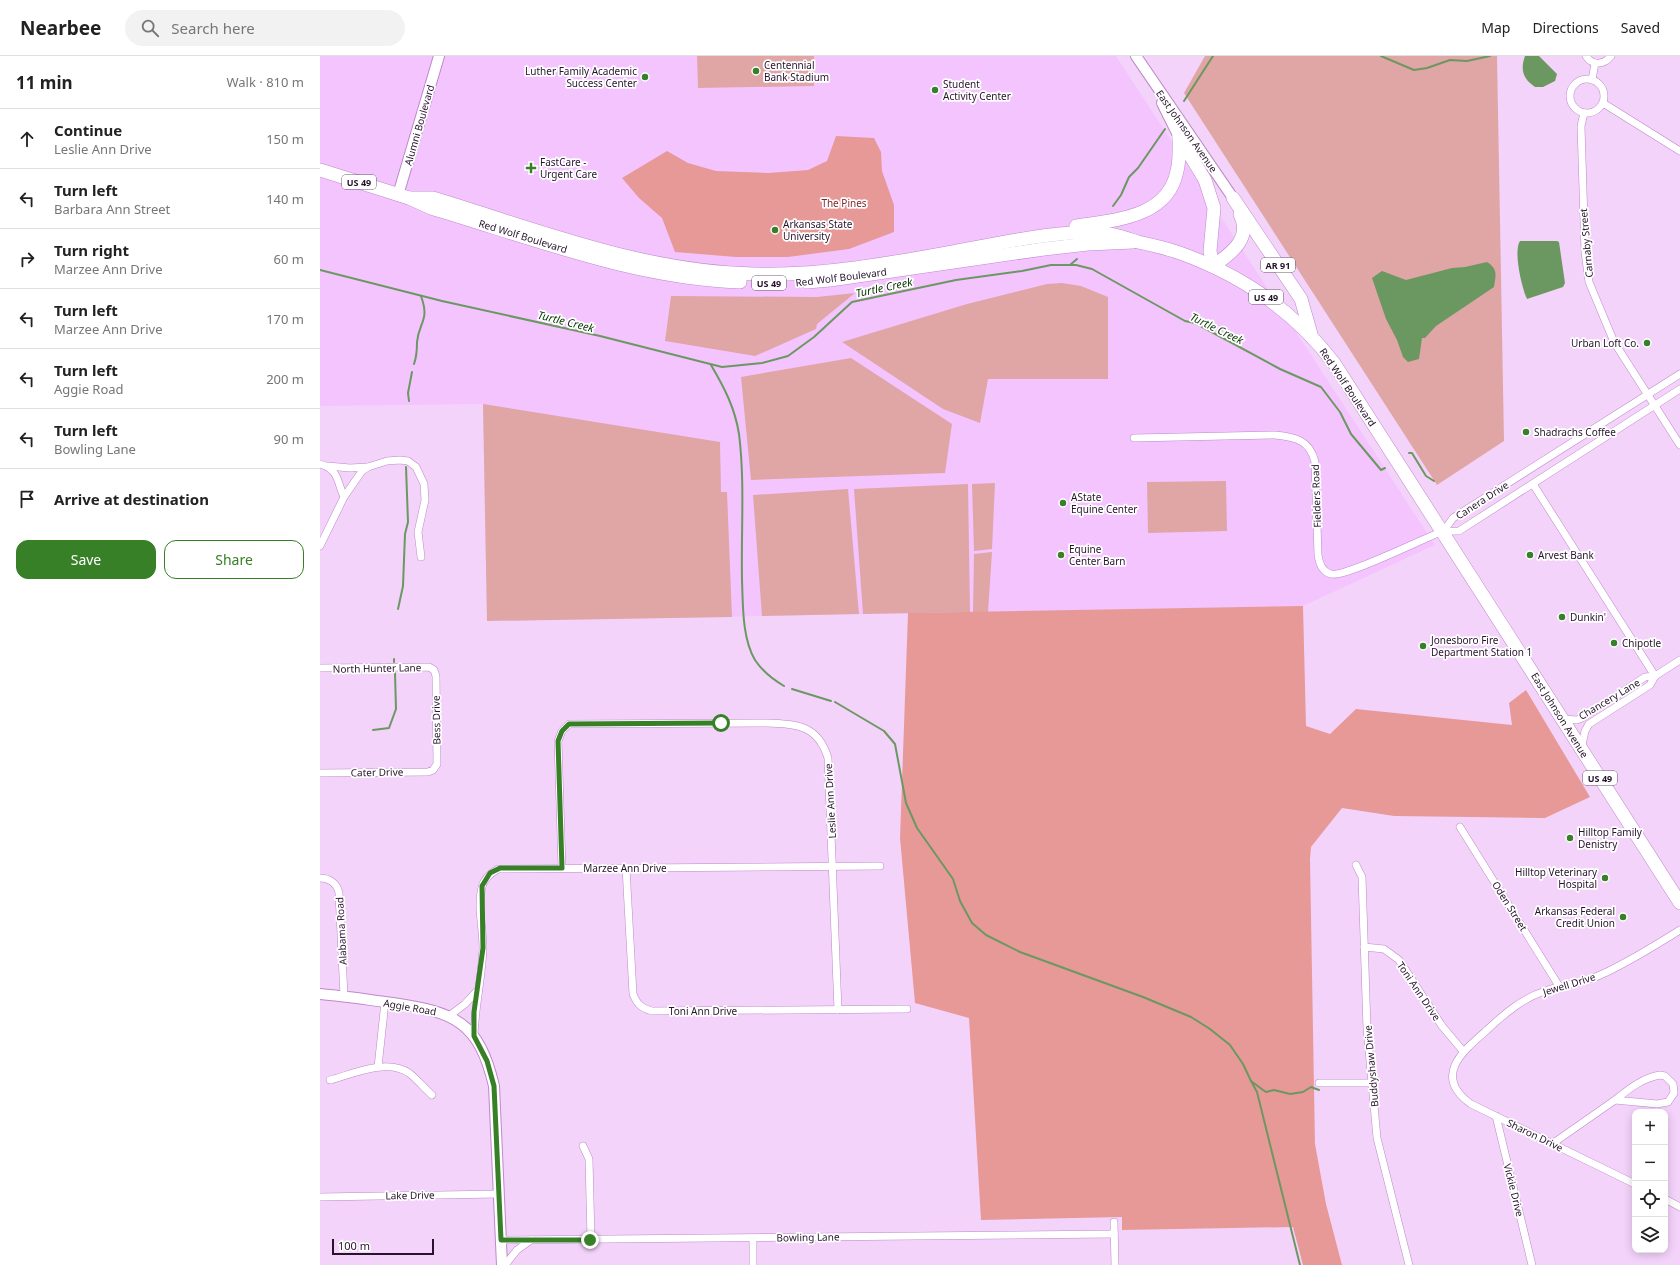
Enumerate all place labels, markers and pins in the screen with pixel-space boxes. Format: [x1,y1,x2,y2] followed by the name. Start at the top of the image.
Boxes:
[764,58,829,84] place label: Centennial Bank Stadium
[525,64,637,90] place label: Luther Family Academic Success Center
[751,66,761,76] marker: Centennial Bank Stadium
[640,72,650,82] marker: Luther Family Academic Success Center
[943,77,1011,103] place label: Student Activity Center
[930,85,940,95] marker: Student Activity Center
[540,155,597,181] place label: FastCare - Urgent Care
[525,162,537,174] marker: FastCare - Urgent Care
[783,217,853,243] place label: Arkansas State University
[770,225,780,235] marker: Arkansas State University
[1571,336,1639,350] place label: Urban Loft Co.
[1642,338,1652,348] marker: Urban Loft Co.
[1534,425,1616,439] place label: Shadrachs Coffee
[1521,427,1531,437] marker: Shadrachs Coffee
[1071,490,1137,516] place label: AState Equine Center
[1058,498,1068,508] marker: AState Equine Center
[1069,542,1126,568] place label: Equine Center Barn
[1538,548,1595,562] place label: Arvest Bank
[1056,550,1066,560] marker: Equine Center Barn
[1525,550,1535,560] marker: Arvest Bank
[1570,610,1606,624] place label: Dunkin'
[1557,612,1567,622] marker: Dunkin'
[1430,633,1532,659] place label: Jonesboro Fire Department Station 1
[1622,636,1661,650] place label: Chipotle
[1609,638,1619,648] marker: Chipotle
[1418,641,1428,651] marker: Jonesboro Fire Department Station 1
[1578,825,1643,851] place label: Hilltop Family Denistry
[1565,833,1575,843] marker: Hilltop Family Denistry
[1515,865,1598,891] place label: Hilltop Veterinary Hospital
[1600,873,1610,883] marker: Hilltop Veterinary Hospital
[1535,904,1615,930] place label: Arkansas Federal Credit Union
[1618,912,1628,922] marker: Arkansas Federal Credit Union

